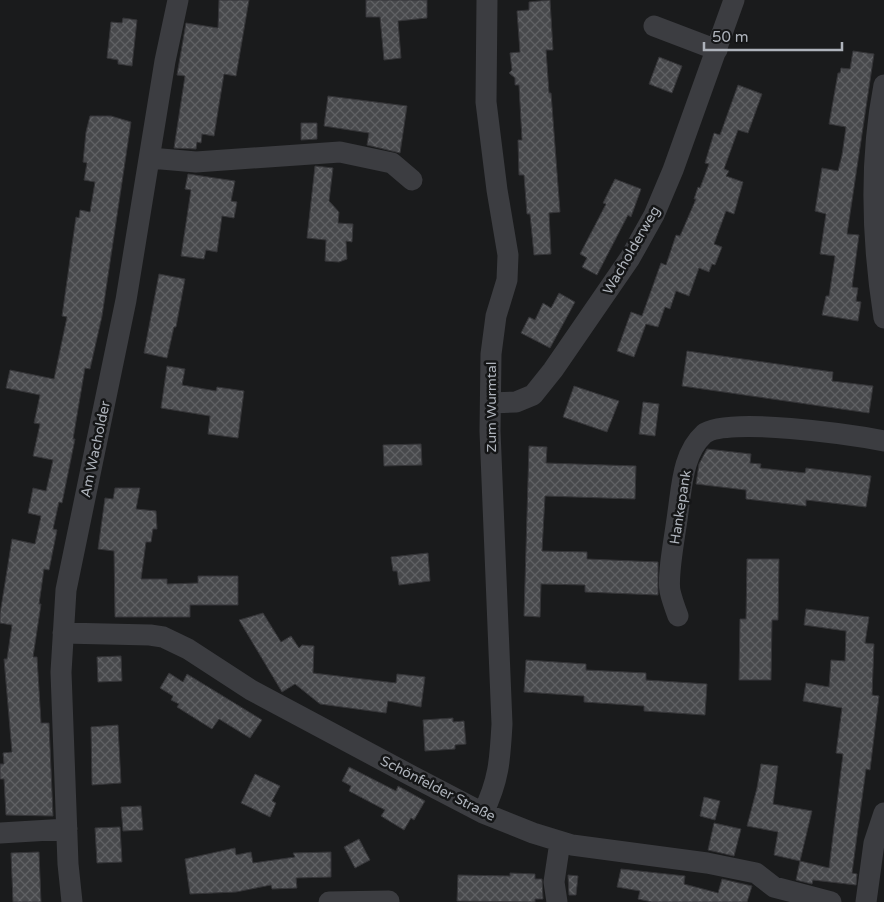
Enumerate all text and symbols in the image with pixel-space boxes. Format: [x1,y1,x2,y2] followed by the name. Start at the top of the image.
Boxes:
[704,20,842,52] scale bar
[712,28,749,46] text: 50 m
[599,203,664,298] street label: Wacholderweg
[483,362,500,452] street label: Zum Wurmtal
[77,399,114,499] street label: Am Wacholder
[666,468,695,546] street label: Hankepank
[377,752,498,825] street label: Schönfelder Straße

